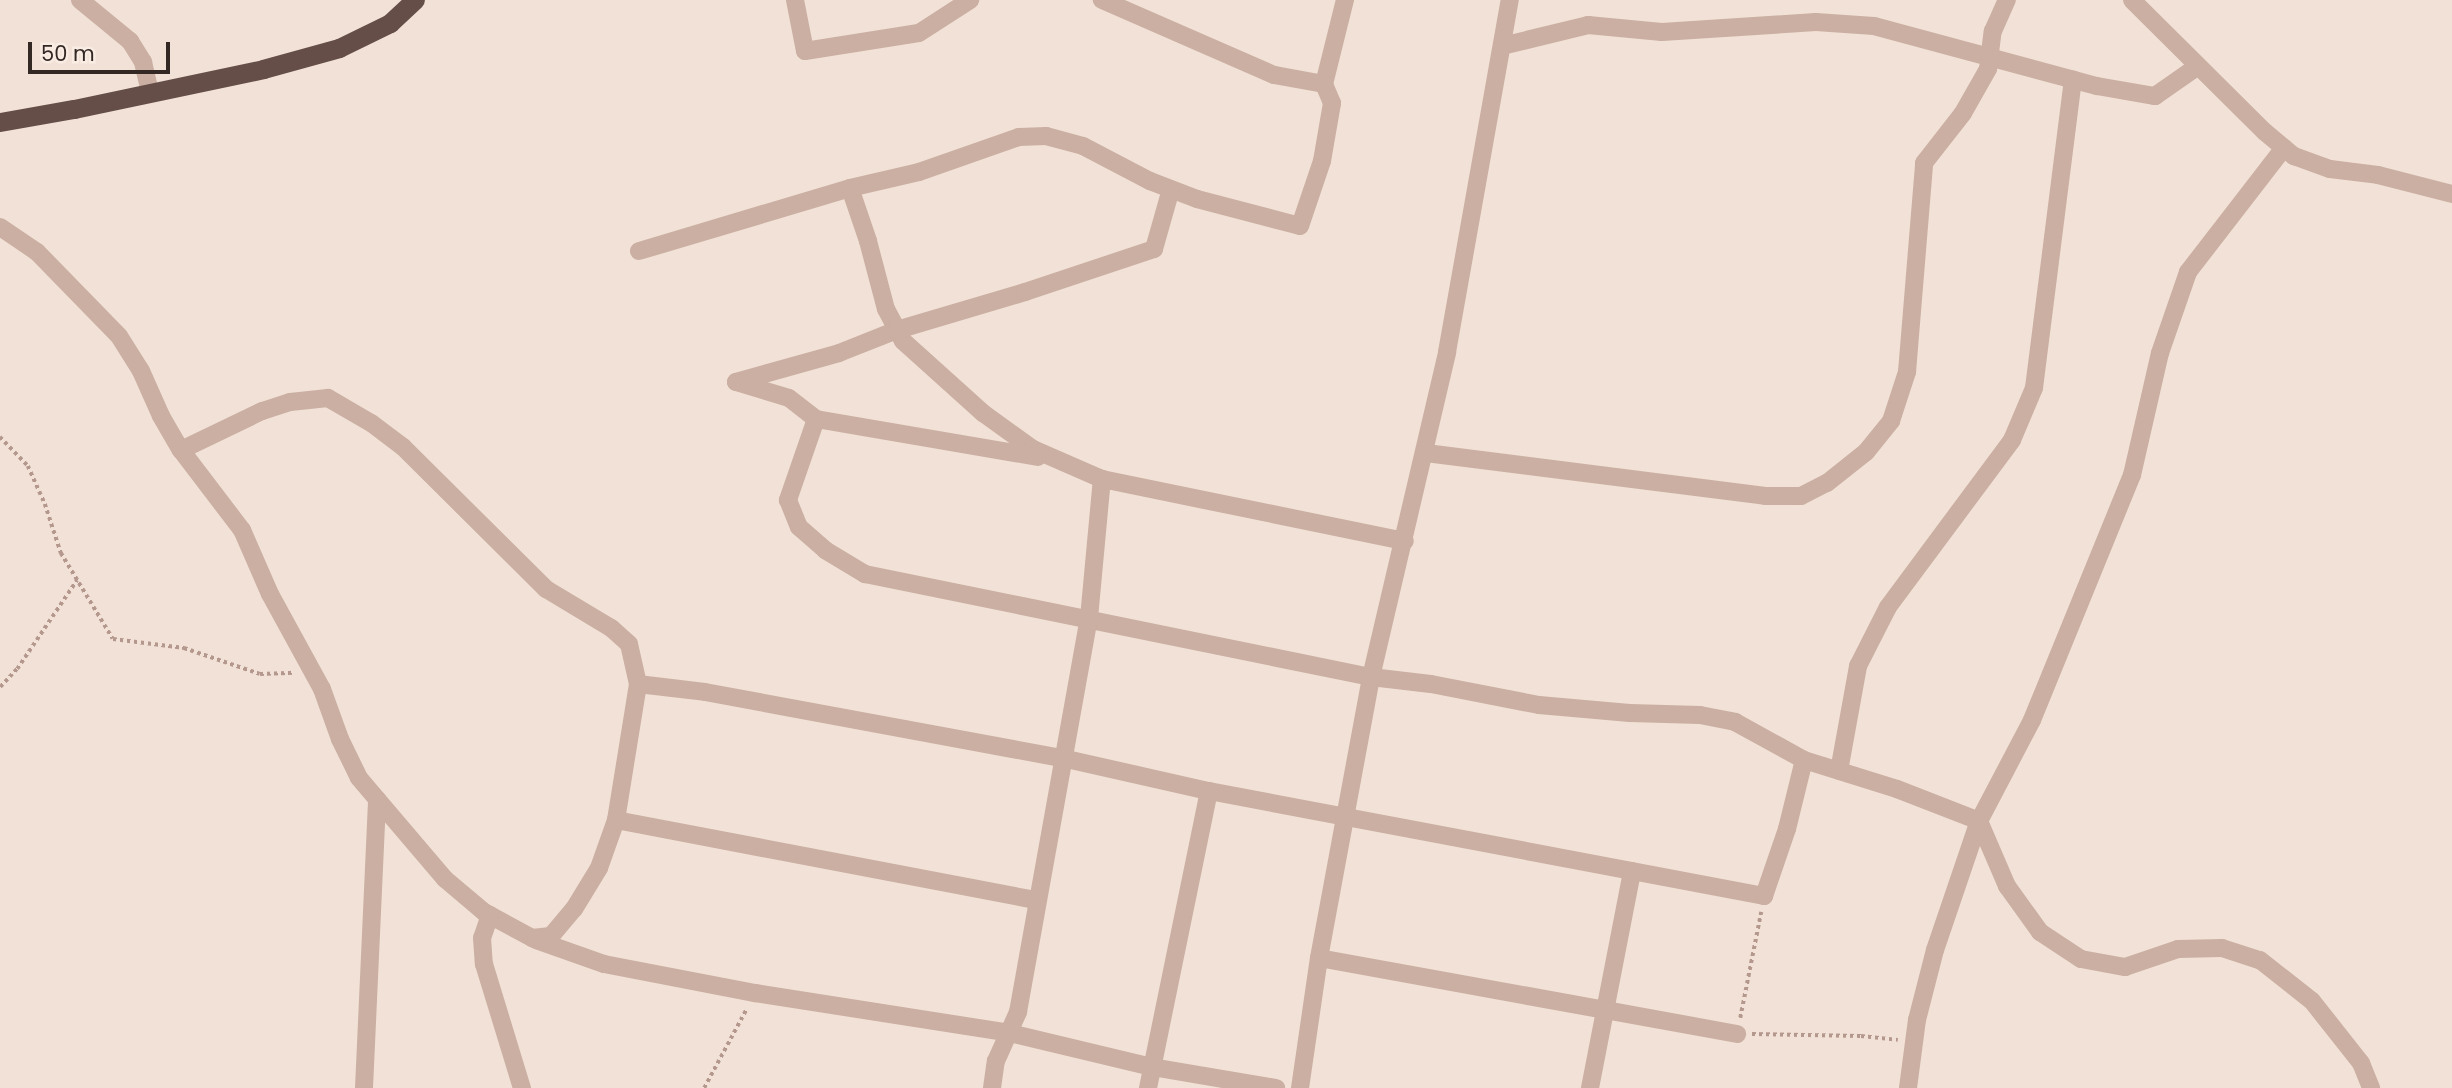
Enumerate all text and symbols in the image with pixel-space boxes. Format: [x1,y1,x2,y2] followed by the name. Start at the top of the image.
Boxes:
[32,28,173,72] scale bar
[41,39,95,68] text: 50 m

